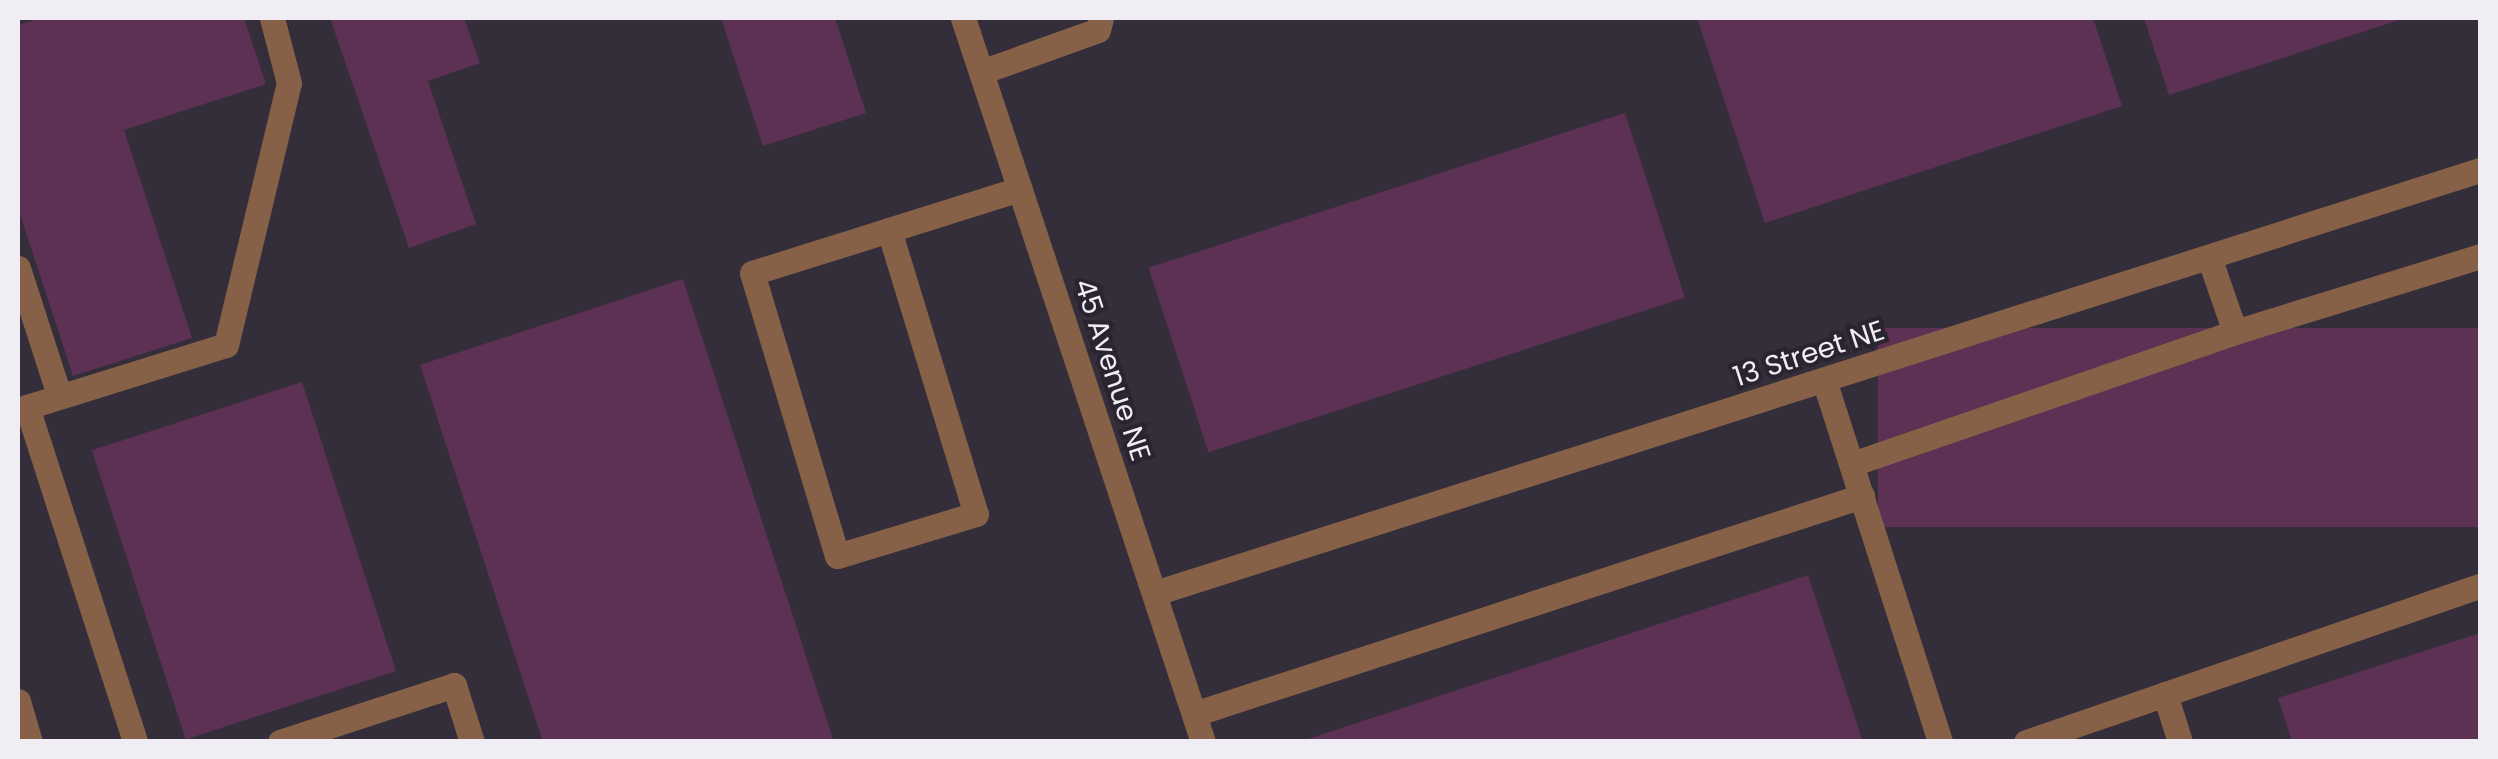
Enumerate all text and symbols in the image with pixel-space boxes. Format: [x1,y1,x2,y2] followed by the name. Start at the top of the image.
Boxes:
[1067,275,1157,465] street label: 45 Avenue NE
[1729,314,1889,394] street label: 13 Street NE

